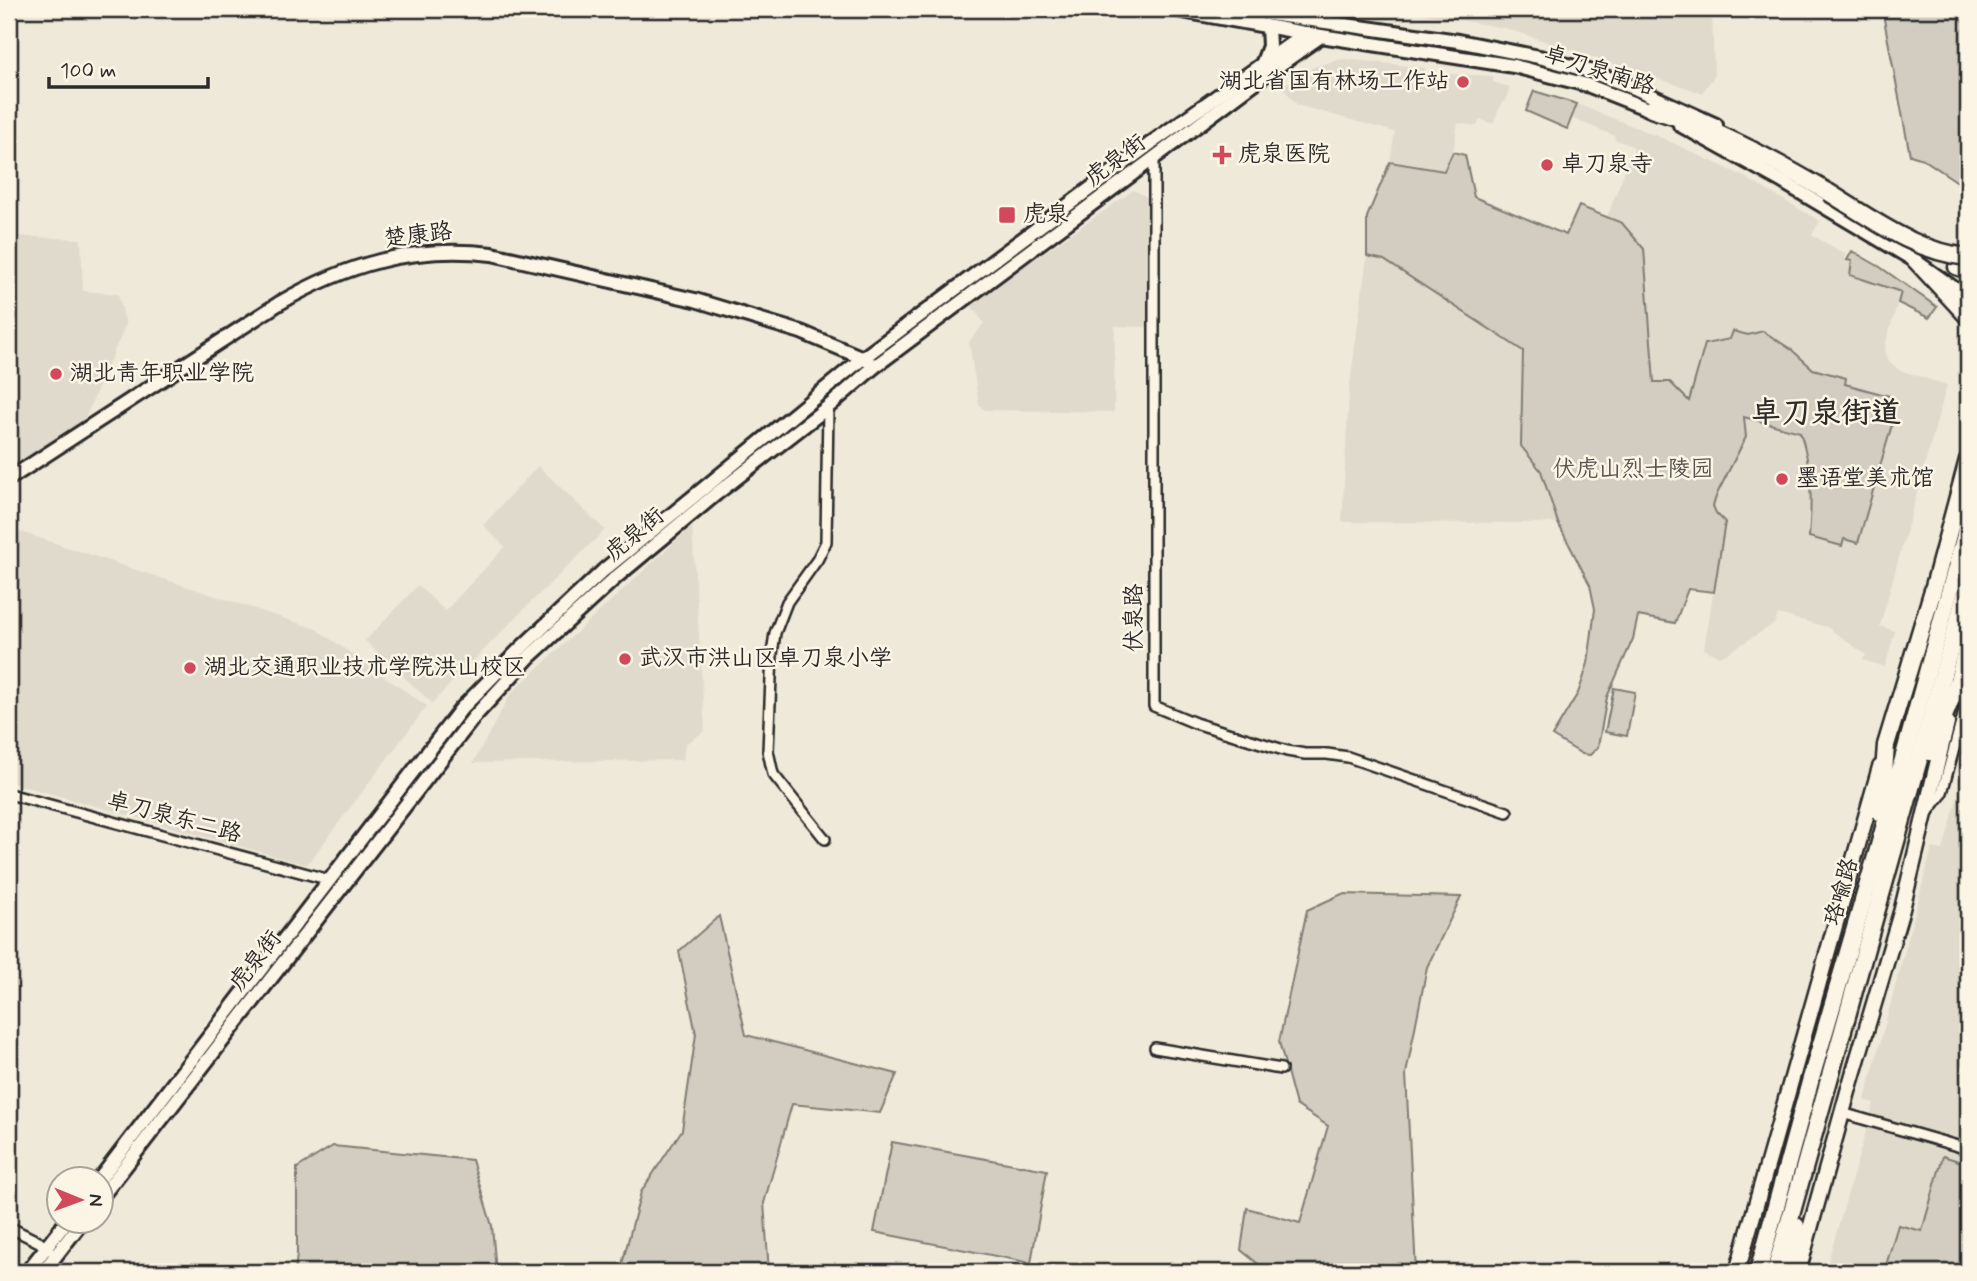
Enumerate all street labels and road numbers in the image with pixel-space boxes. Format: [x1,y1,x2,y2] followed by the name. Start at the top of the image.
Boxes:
[1540,39,1658,103] street label: 卓刀泉南路
[1079,128,1153,194] street label: 虎泉街
[382,217,454,255] street label: 楚康路
[599,501,671,569] street label: 虎泉街
[1120,584,1150,653] street label: 伏泉路
[103,786,245,850] street label: 卓刀泉东二路
[1818,855,1866,929] street label: 珞喻路
[223,925,289,997] street label: 虎泉街

